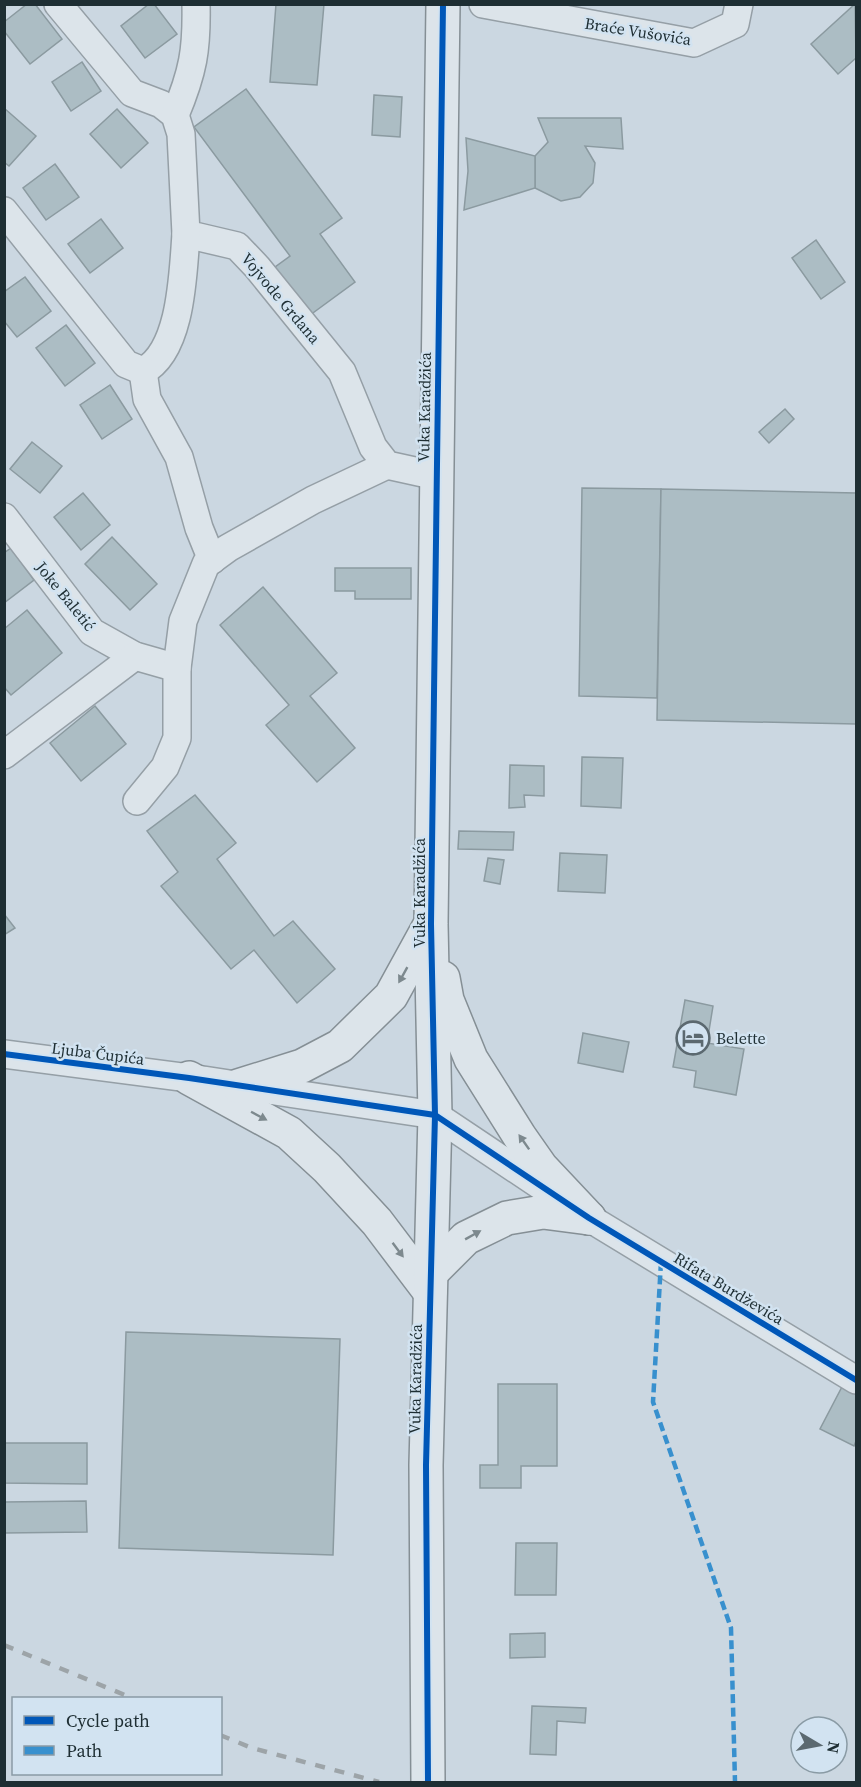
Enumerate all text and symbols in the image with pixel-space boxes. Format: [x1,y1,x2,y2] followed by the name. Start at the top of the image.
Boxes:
[583,12,694,50] street label: Braće Vušovića
[236,248,326,349] street label: Vojvode Grdana
[412,351,436,462] street label: Vuka Karadžića
[31,556,101,636] street label: Joke Baletić
[408,837,430,948] street label: Vuka Karadžića
[398,967,408,984] one-way arrow
[675,1020,711,1056] hotel icon: Belette
[716,1027,766,1049] place label: Belette
[50,1036,147,1070] street label: Ljuba Čupića
[251,1111,268,1121] one-way arrow
[518,1134,529,1150] one-way arrow
[465,1230,482,1240] one-way arrow
[392,1242,405,1258] one-way arrow
[670,1246,789,1330] street label: Rifata Burdževića
[403,1323,427,1434] street label: Vuka Karadžića
[12,1697,222,1775] legend
[66,1708,150,1733] text: Cycle path
[789,1715,849,1775] north arrow
[66,1738,103,1763] text: Path
[822,1740,846,1756] text: N

